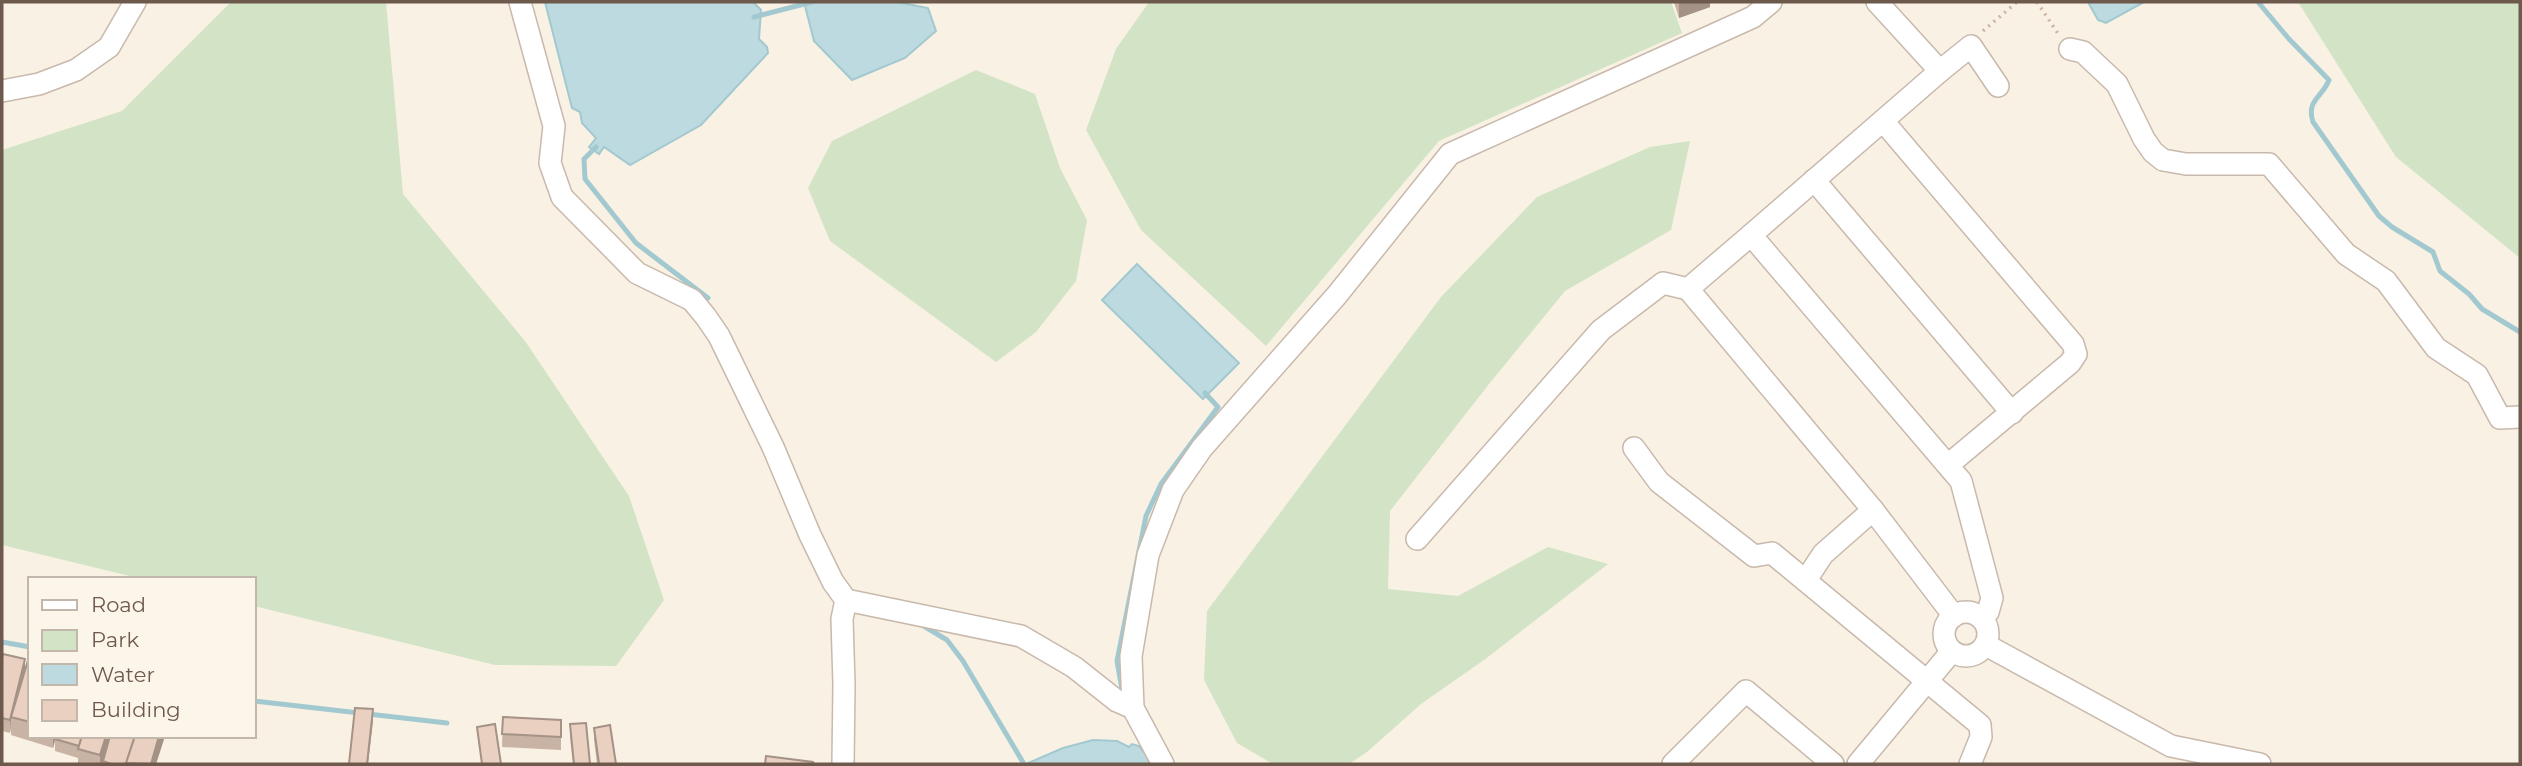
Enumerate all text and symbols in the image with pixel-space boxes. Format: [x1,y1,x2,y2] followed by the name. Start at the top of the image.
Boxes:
[28,577,256,738] legend
[91,592,146,617] text: Road
[91,627,139,652] text: Park
[91,662,155,687] text: Water
[91,697,181,722] text: Building

